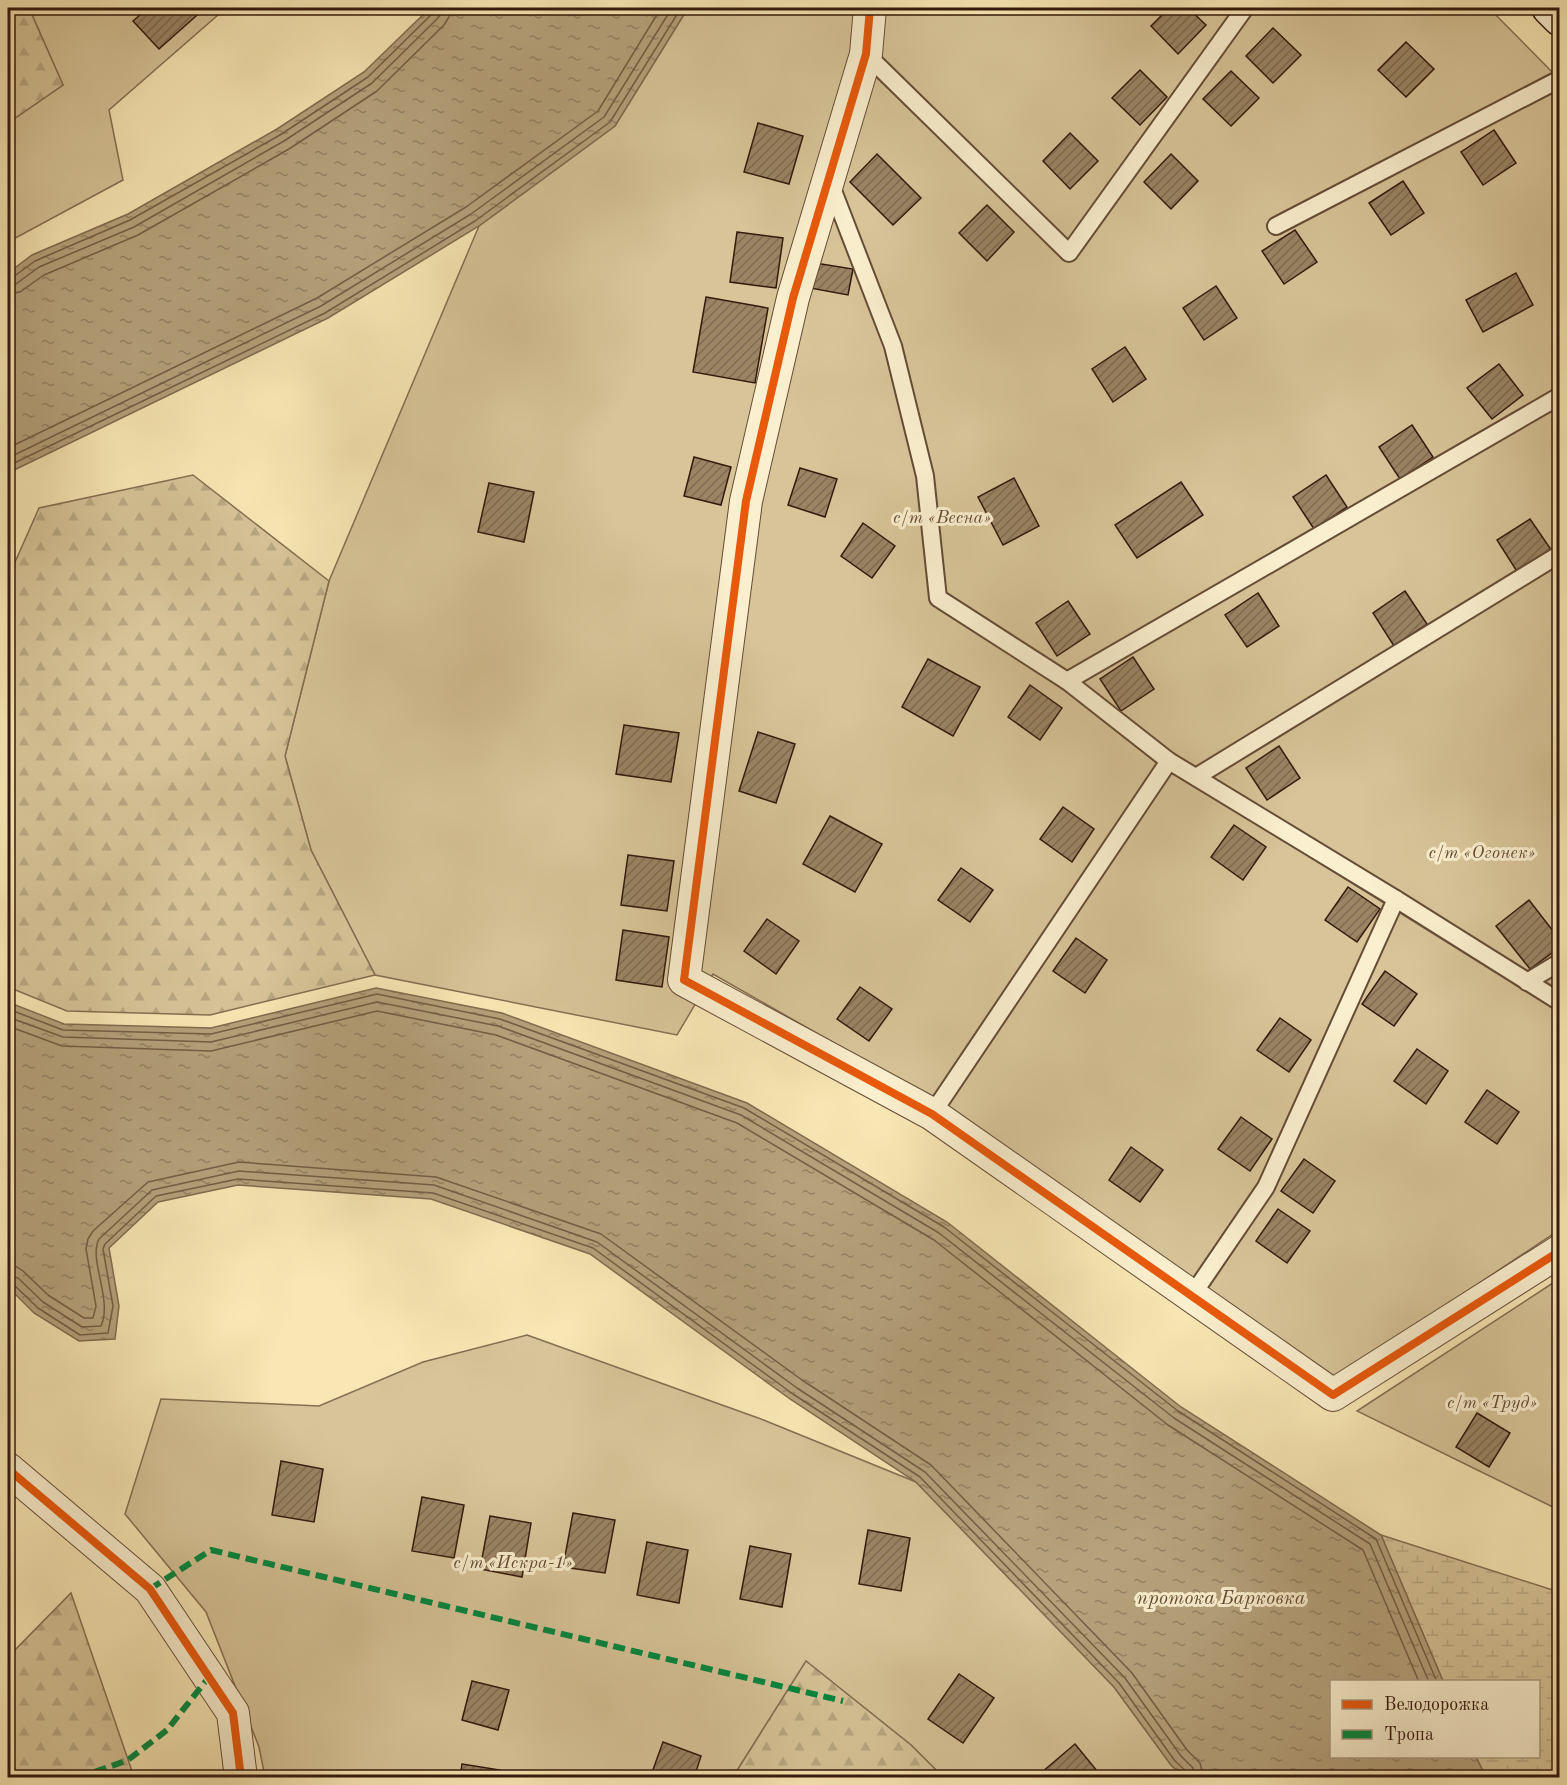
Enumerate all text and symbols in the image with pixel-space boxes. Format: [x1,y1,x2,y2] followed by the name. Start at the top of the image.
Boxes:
[893,509,991,527] park label: с/т «Весна»
[1428,844,1536,862] park label: с/т «Огонек»
[1447,1394,1537,1412] park label: с/т «Труд»
[453,1554,573,1572] park label: с/т «Искра-1»
[1137,1589,1306,1609] water label: протока Барковка
[1330,1680,1540,1758] legend
[1384,1696,1489,1714] text: Велодорожка
[1384,1726,1434,1744] text: Тропа

